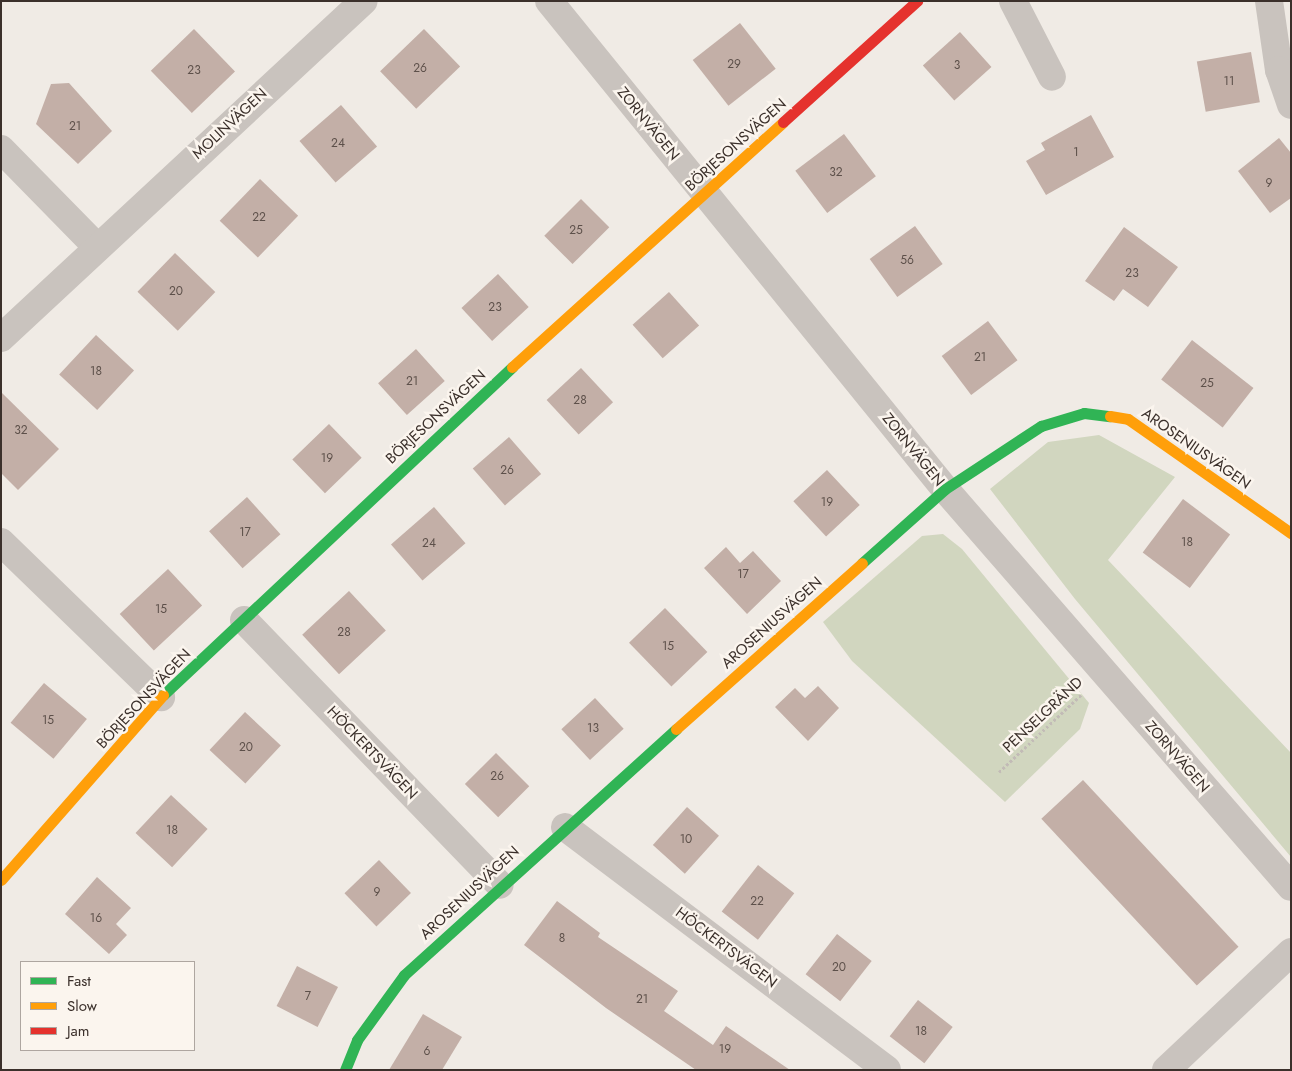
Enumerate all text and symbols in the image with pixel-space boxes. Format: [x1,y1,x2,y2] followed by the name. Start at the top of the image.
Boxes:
[727,58,741,72] house number: 29
[954,59,960,73] house number: 3
[413,62,427,76] house number: 26
[187,64,201,78] house number: 23
[1224,75,1234,89] house number: 11
[613,84,683,164] street label: ZORNVÄGEN
[189,85,271,163] street label: MOLINVÄGEN
[682,95,790,195] street label: BÖRJESONSVÄGEN
[69,120,81,134] house number: 21
[331,137,345,151] house number: 24
[1073,146,1079,160] house number: 1
[829,166,843,180] house number: 32
[1266,177,1272,191] house number: 9
[252,211,266,225] house number: 22
[569,224,583,238] house number: 25
[900,254,914,268] house number: 56
[1125,267,1139,281] house number: 23
[169,285,183,299] house number: 20
[488,301,502,315] house number: 23
[974,351,986,365] house number: 21
[90,365,102,379] house number: 18
[382,366,490,468] street label: BÖRJESONSVÄGEN
[406,375,418,389] house number: 21
[1200,377,1214,391] house number: 25
[573,394,587,408] house number: 28
[1138,405,1254,493] street label: AROSENIUSVÄGEN
[878,410,948,490] street label: ZORNVÄGEN
[14,424,28,438] house number: 32
[321,452,333,466] house number: 19
[500,464,514,478] house number: 26
[821,496,833,510] house number: 19
[239,526,251,540] house number: 17
[1181,536,1193,550] house number: 18
[422,537,436,551] house number: 24
[737,568,749,582] house number: 17
[718,573,826,673] street label: AROSENIUSVÄGEN
[155,603,167,617] house number: 15
[337,626,351,640] house number: 28
[662,640,674,654] house number: 15
[93,645,195,753] street label: BÖRJESONSVÄGEN
[999,673,1087,757] street label: PENSELGRÄND
[323,703,421,803] street label: HÖCKERTSVÄGEN
[42,714,54,728] house number: 15
[1141,718,1213,796] street label: ZORNVÄGEN
[587,722,599,736] house number: 13
[239,741,253,755] house number: 20
[490,770,504,784] house number: 26
[166,824,178,838] house number: 18
[680,833,692,847] house number: 10
[417,842,523,944] street label: AROSENIUSVÄGEN
[374,886,380,900] house number: 9
[750,895,764,909] house number: 22
[672,904,780,992] street label: HÖCKERTSVÄGEN
[90,912,102,926] house number: 16
[559,932,565,946] house number: 8
[20,961,195,1051] legend
[832,961,846,975] house number: 20
[67,970,91,992] text: Fast
[305,990,311,1004] house number: 7
[636,993,648,1007] house number: 21
[67,995,97,1017] text: Slow
[67,1020,90,1042] text: Jam
[915,1025,927,1039] house number: 18
[719,1043,731,1057] house number: 19
[424,1045,430,1059] house number: 6

